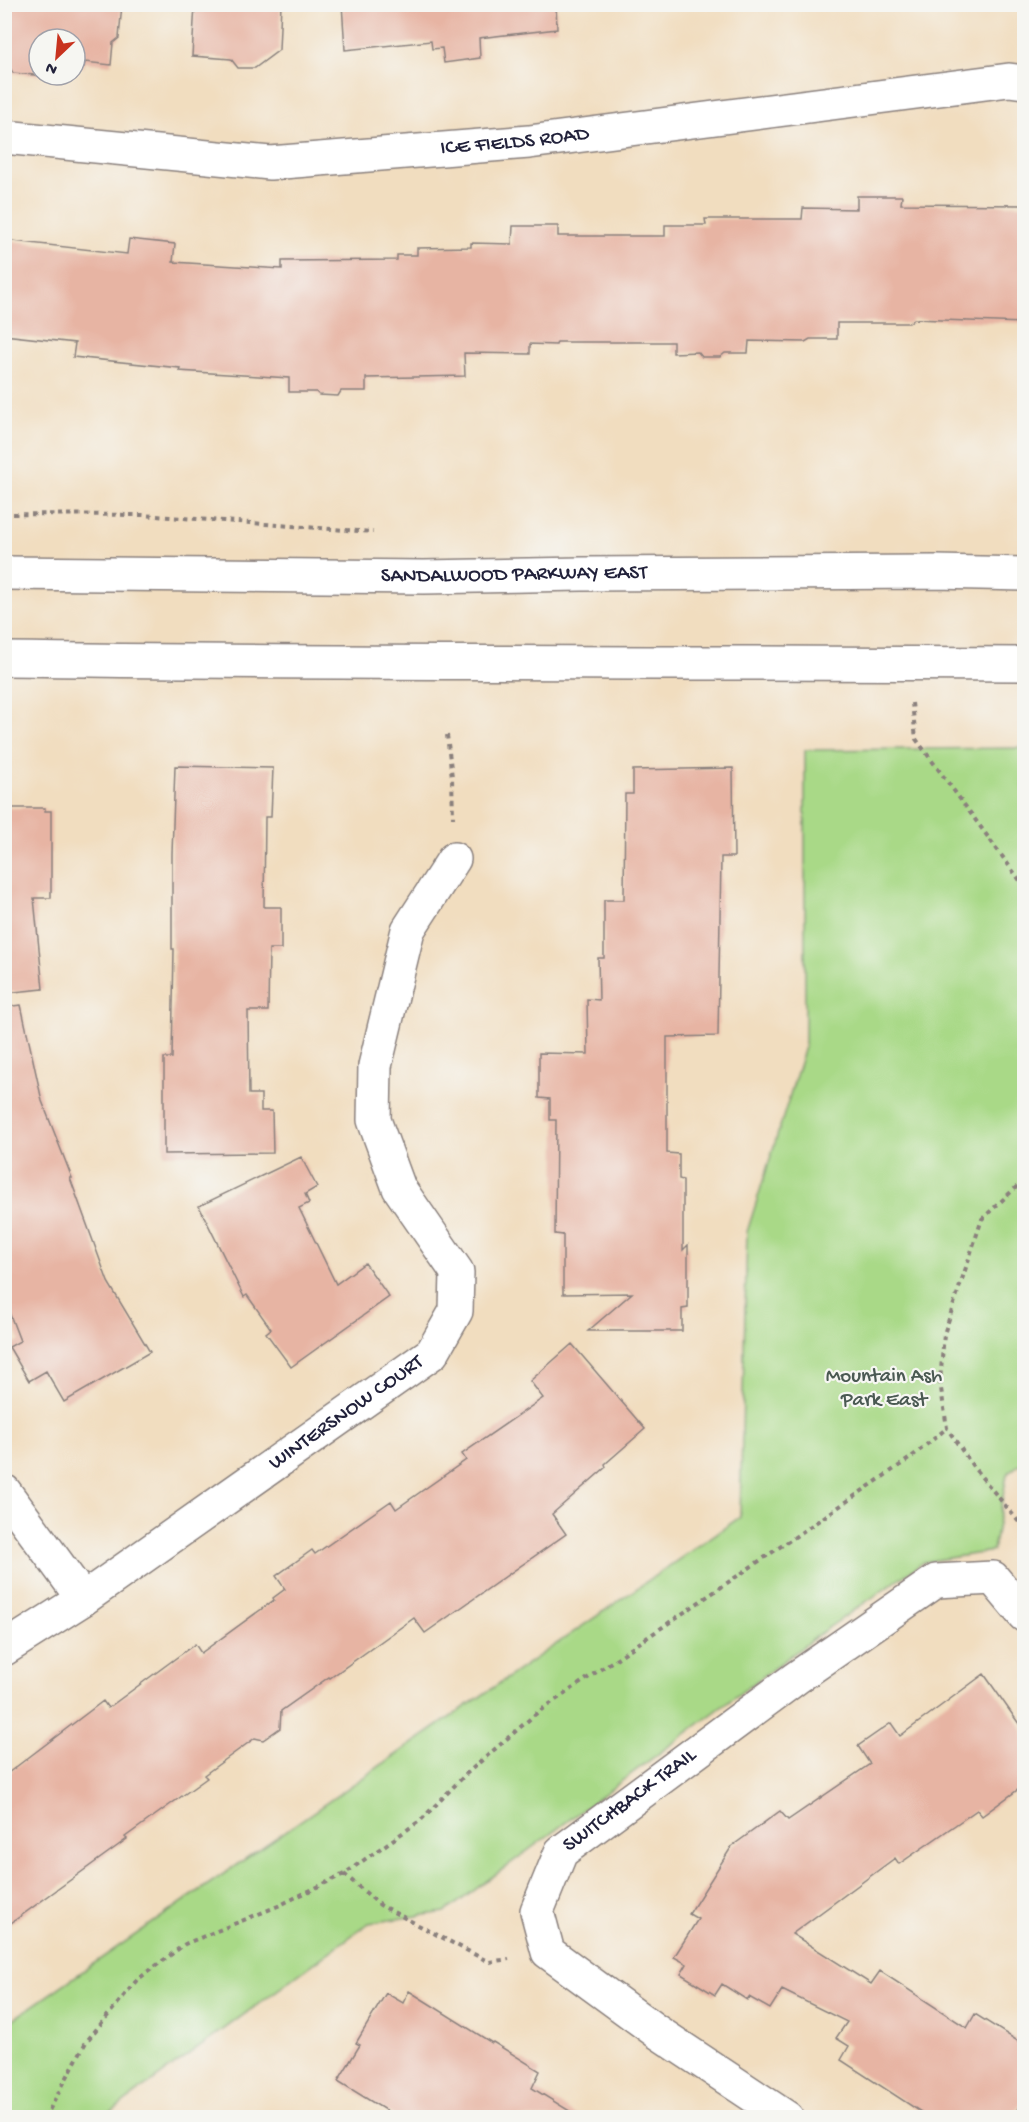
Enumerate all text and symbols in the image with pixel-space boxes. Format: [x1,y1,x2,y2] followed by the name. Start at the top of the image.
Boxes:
[27,27,87,87] north arrow
[43,56,61,78] text: N
[439,122,591,162] street label: ICE FIELDS ROAD
[381,561,648,590] street label: SANDALWOOD PARKWAY EAST
[265,1350,429,1476] street label: WINTERSNOW COURT
[826,1365,942,1414] park label: Mountain Ash Park East
[558,1743,703,1858] street label: SWITCHBACK TRAIL

